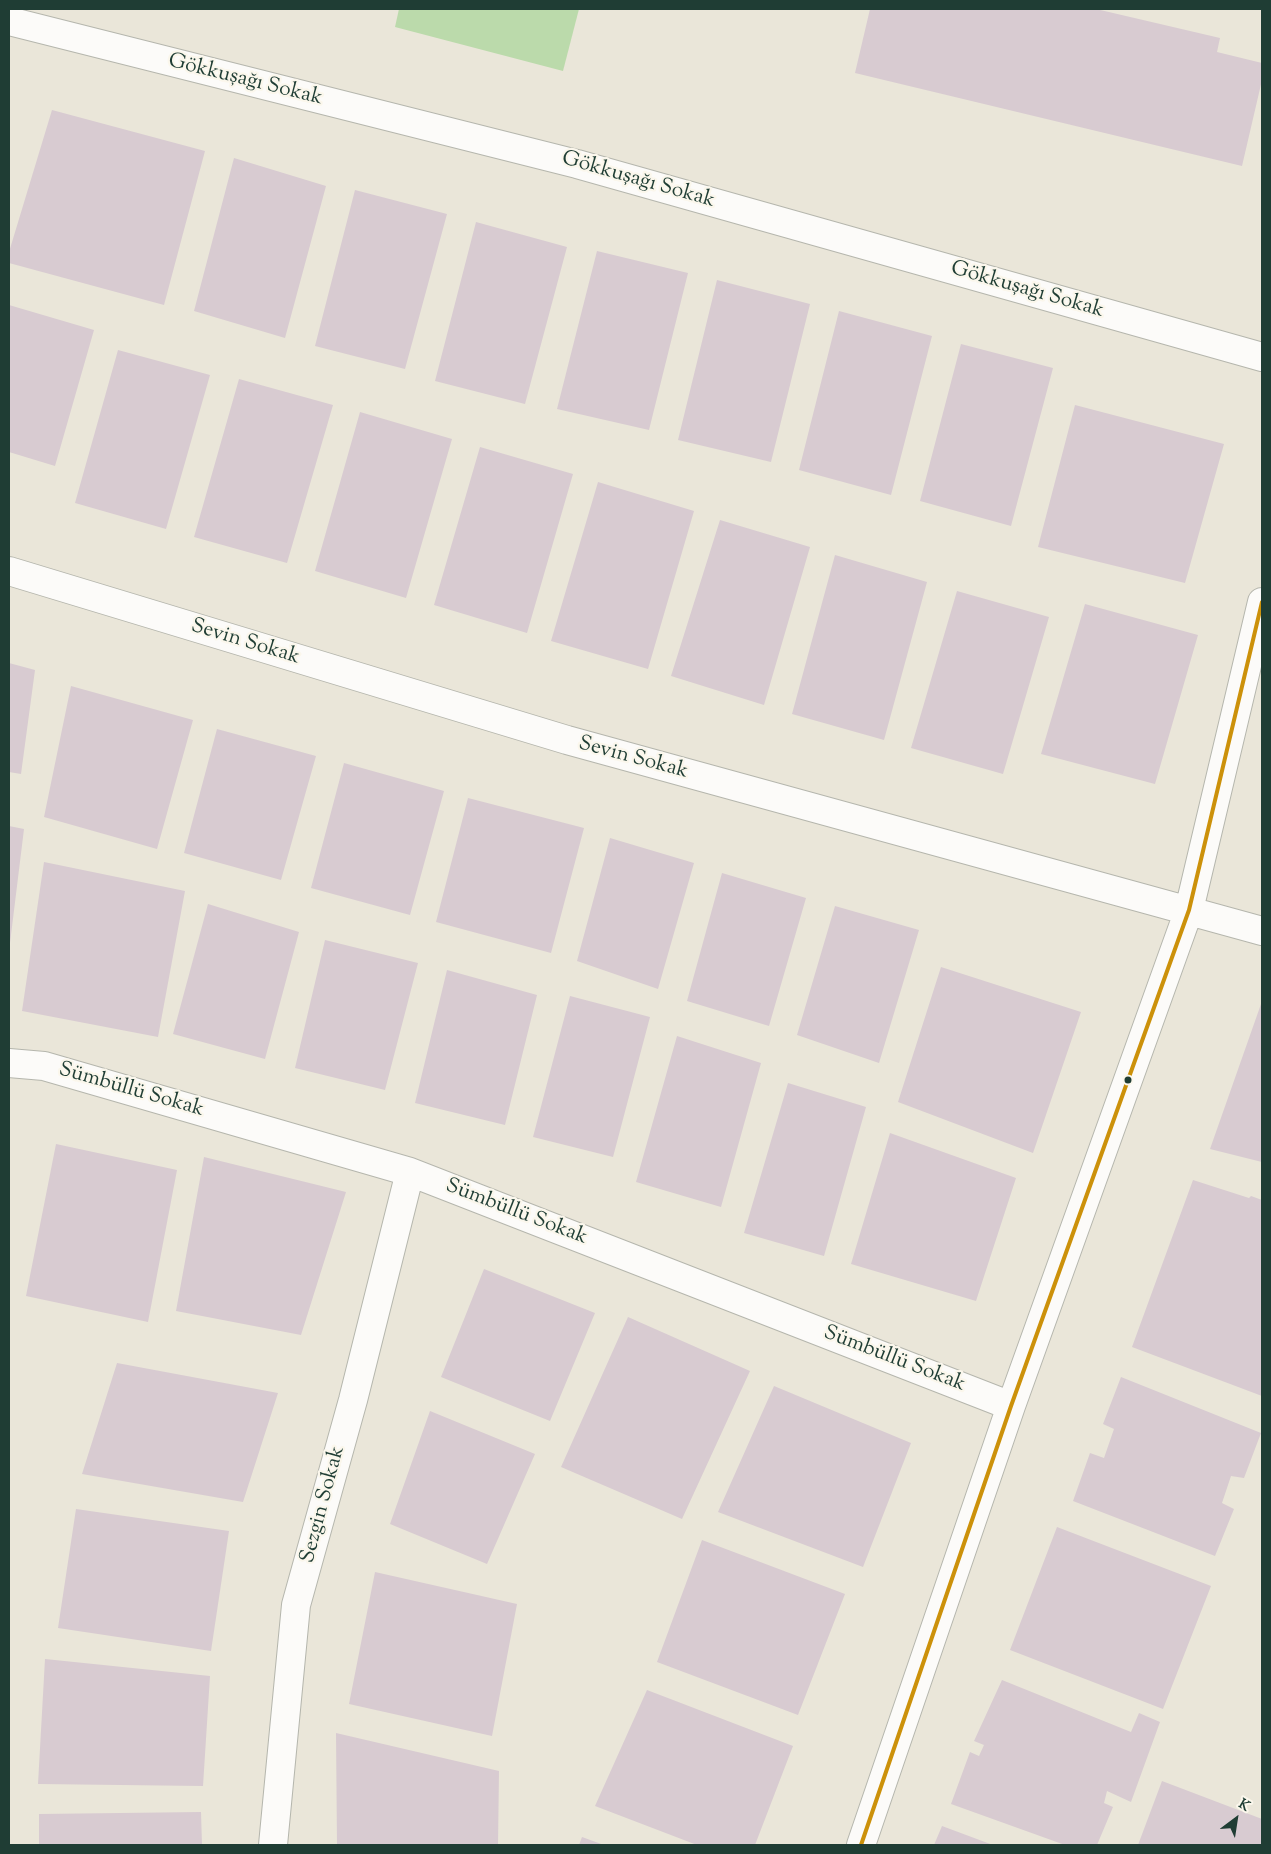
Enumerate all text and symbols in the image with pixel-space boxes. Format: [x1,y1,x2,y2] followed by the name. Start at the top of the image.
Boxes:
[165,50,325,112] street label: Gökkuşağı Sokak
[559,147,717,215] street label: Gökkuşağı Sokak
[948,257,1106,325] street label: Gökkuşağı Sokak
[188,615,302,671] street label: Sevin Sokak
[576,732,690,786] street label: Sevin Sokak
[55,1058,207,1124] street label: Sümbüllü Sokak
[1123,1075,1133,1085] unlabelled marker
[442,1174,590,1252] street label: Sümbüllü Sokak
[820,1321,968,1399] street label: Sümbüllü Sokak
[296,1444,352,1566] street label: Sezgin Sokak
[1211,1794,1261,1844] north arrow
[1234,1795,1253,1817] text: K

